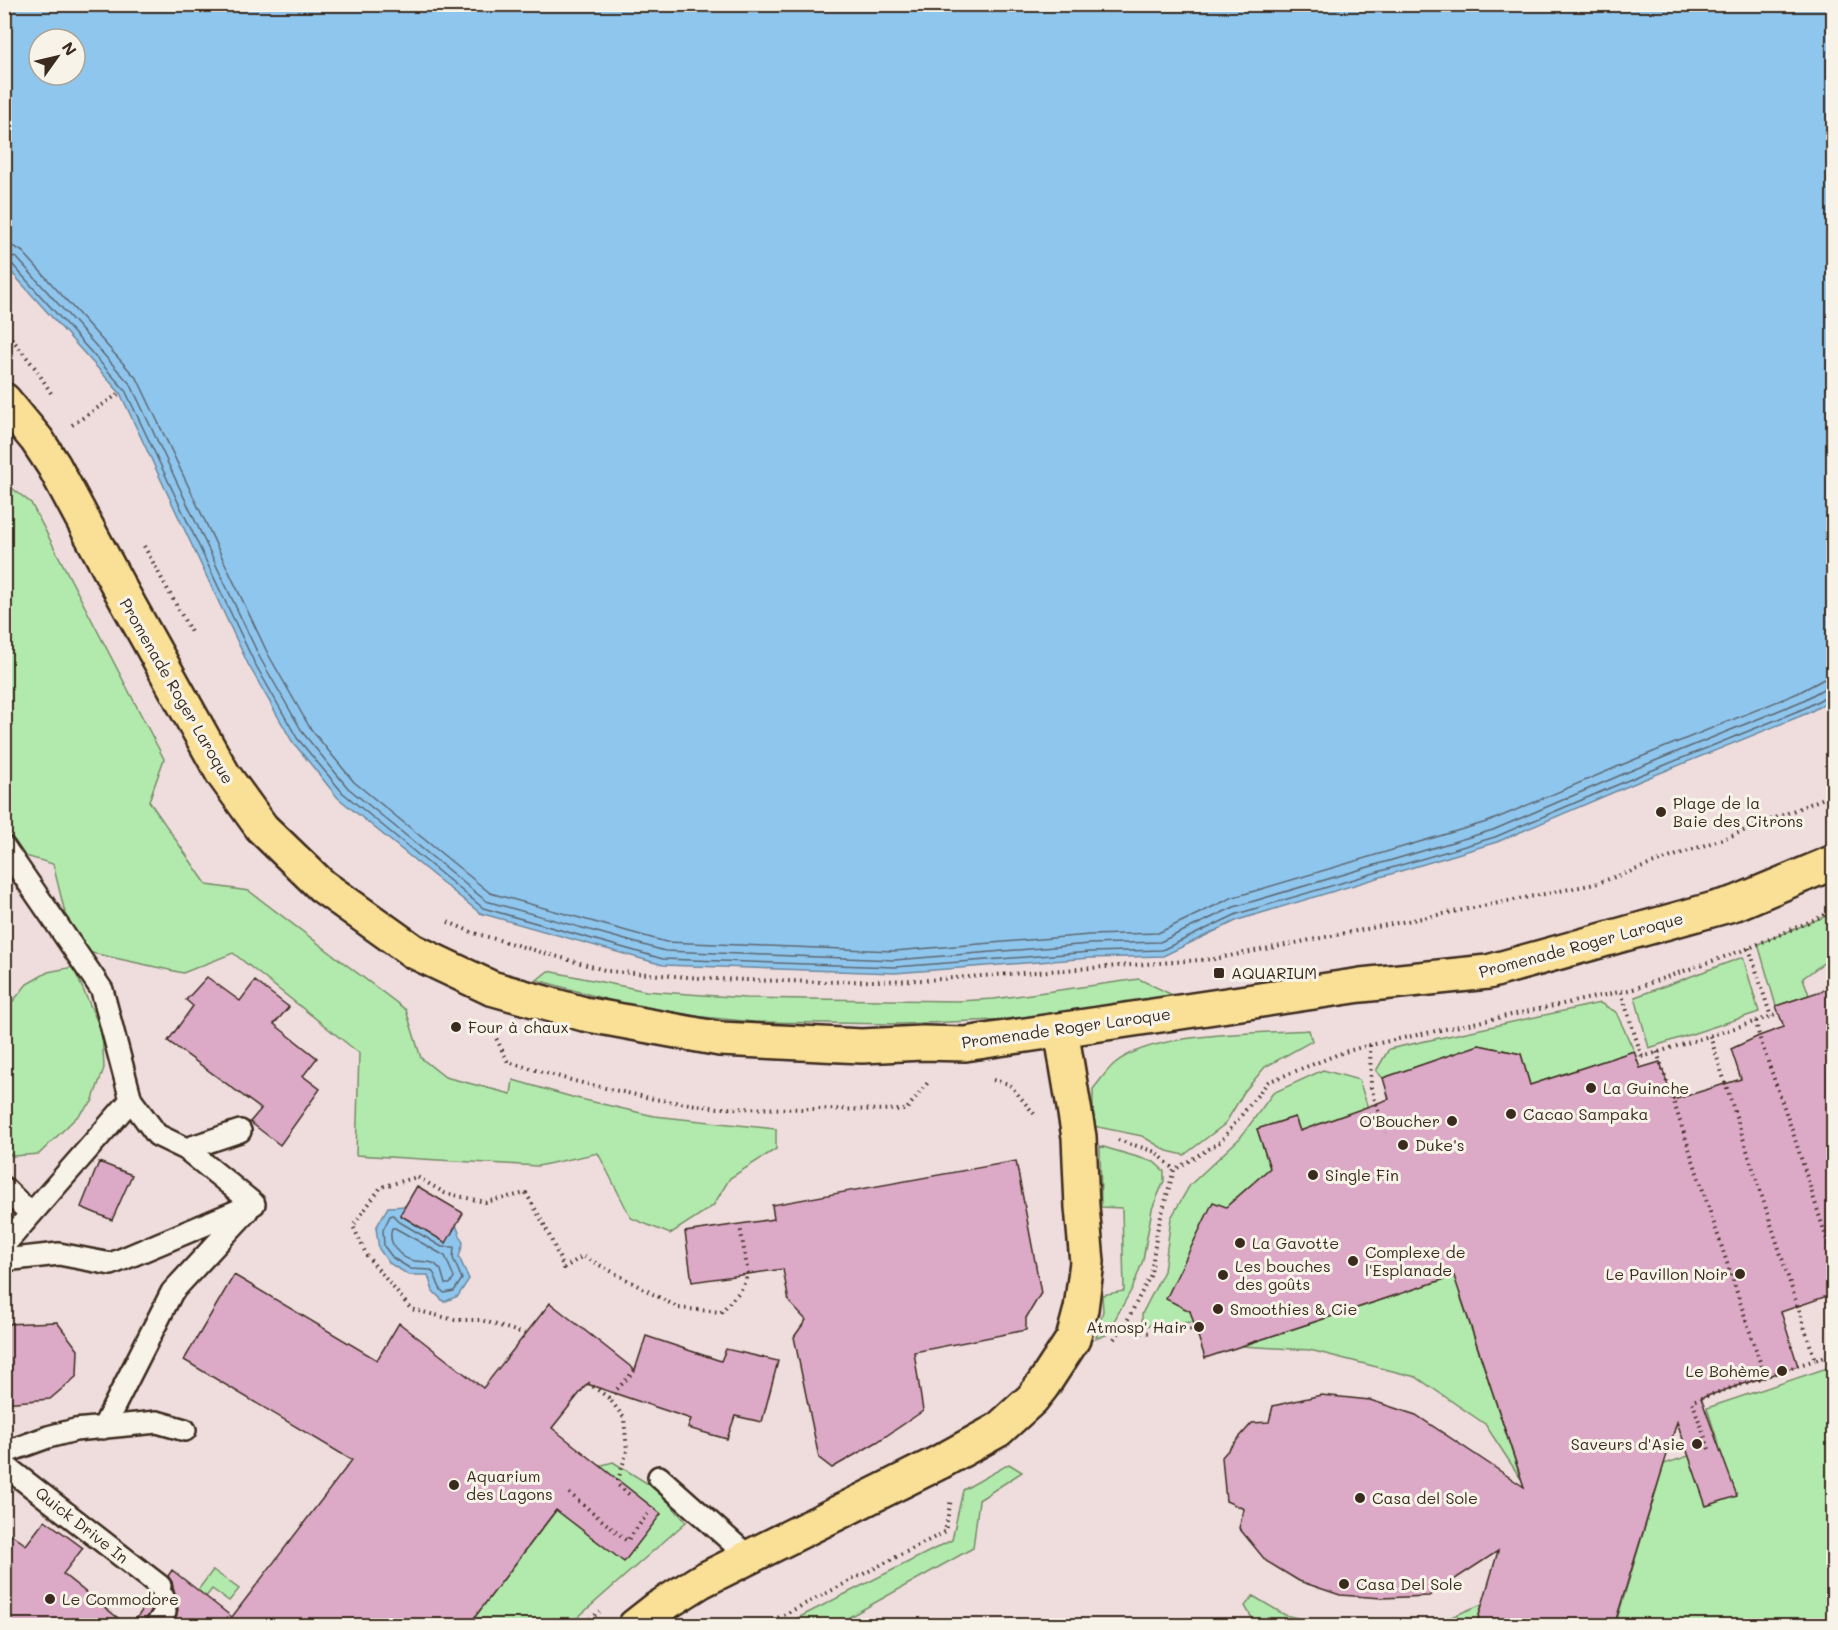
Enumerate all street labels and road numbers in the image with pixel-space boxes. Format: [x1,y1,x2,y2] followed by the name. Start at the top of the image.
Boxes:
[116,594,239,787] street label: Promenade Roger Laroque
[1476,907,1685,982] street label: Promenade Roger Laroque
[960,1002,1172,1053] street label: Promenade Roger Laroque
[32,1482,133,1567] street label: Quick Drive In

